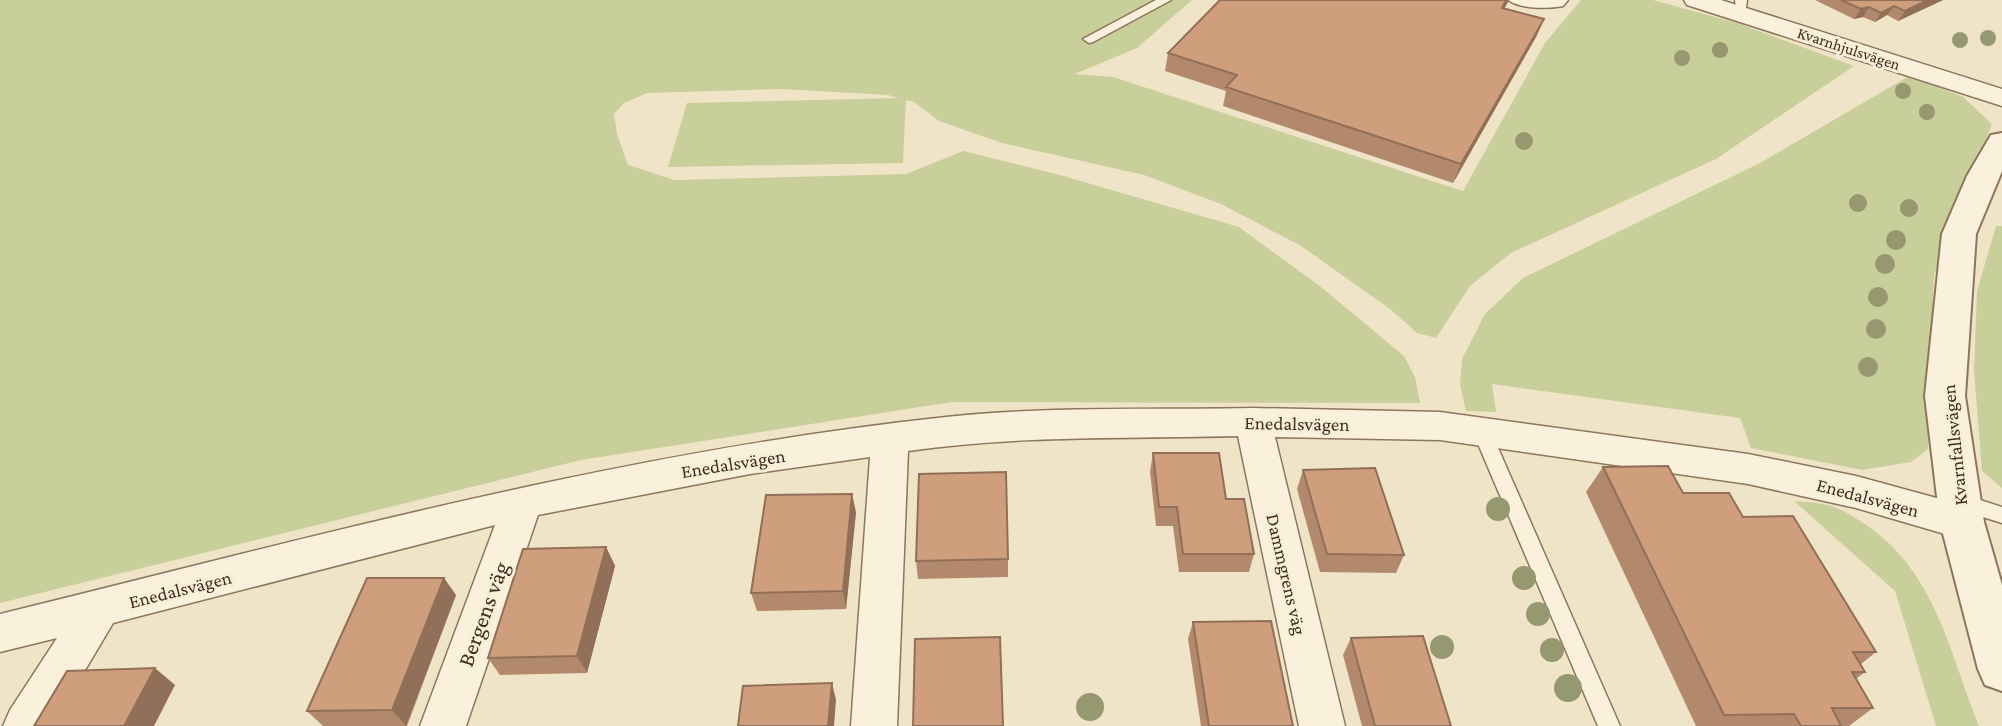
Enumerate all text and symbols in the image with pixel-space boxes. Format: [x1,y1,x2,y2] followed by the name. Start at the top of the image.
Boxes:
[1795,24,1903,74] street label: Kvarnhjulsvägen
[1938,383,1971,506] street label: Kvarnfallsvägen
[1244,412,1350,435] street label: Enedalsvägen
[680,445,787,482] street label: Enedalsvägen
[1814,474,1921,521] street label: Enedalsvägen
[1262,511,1311,637] street label: Dammgrens väg
[452,558,514,670] street label: Bergens väg
[127,567,234,612] street label: Enedalsvägen

